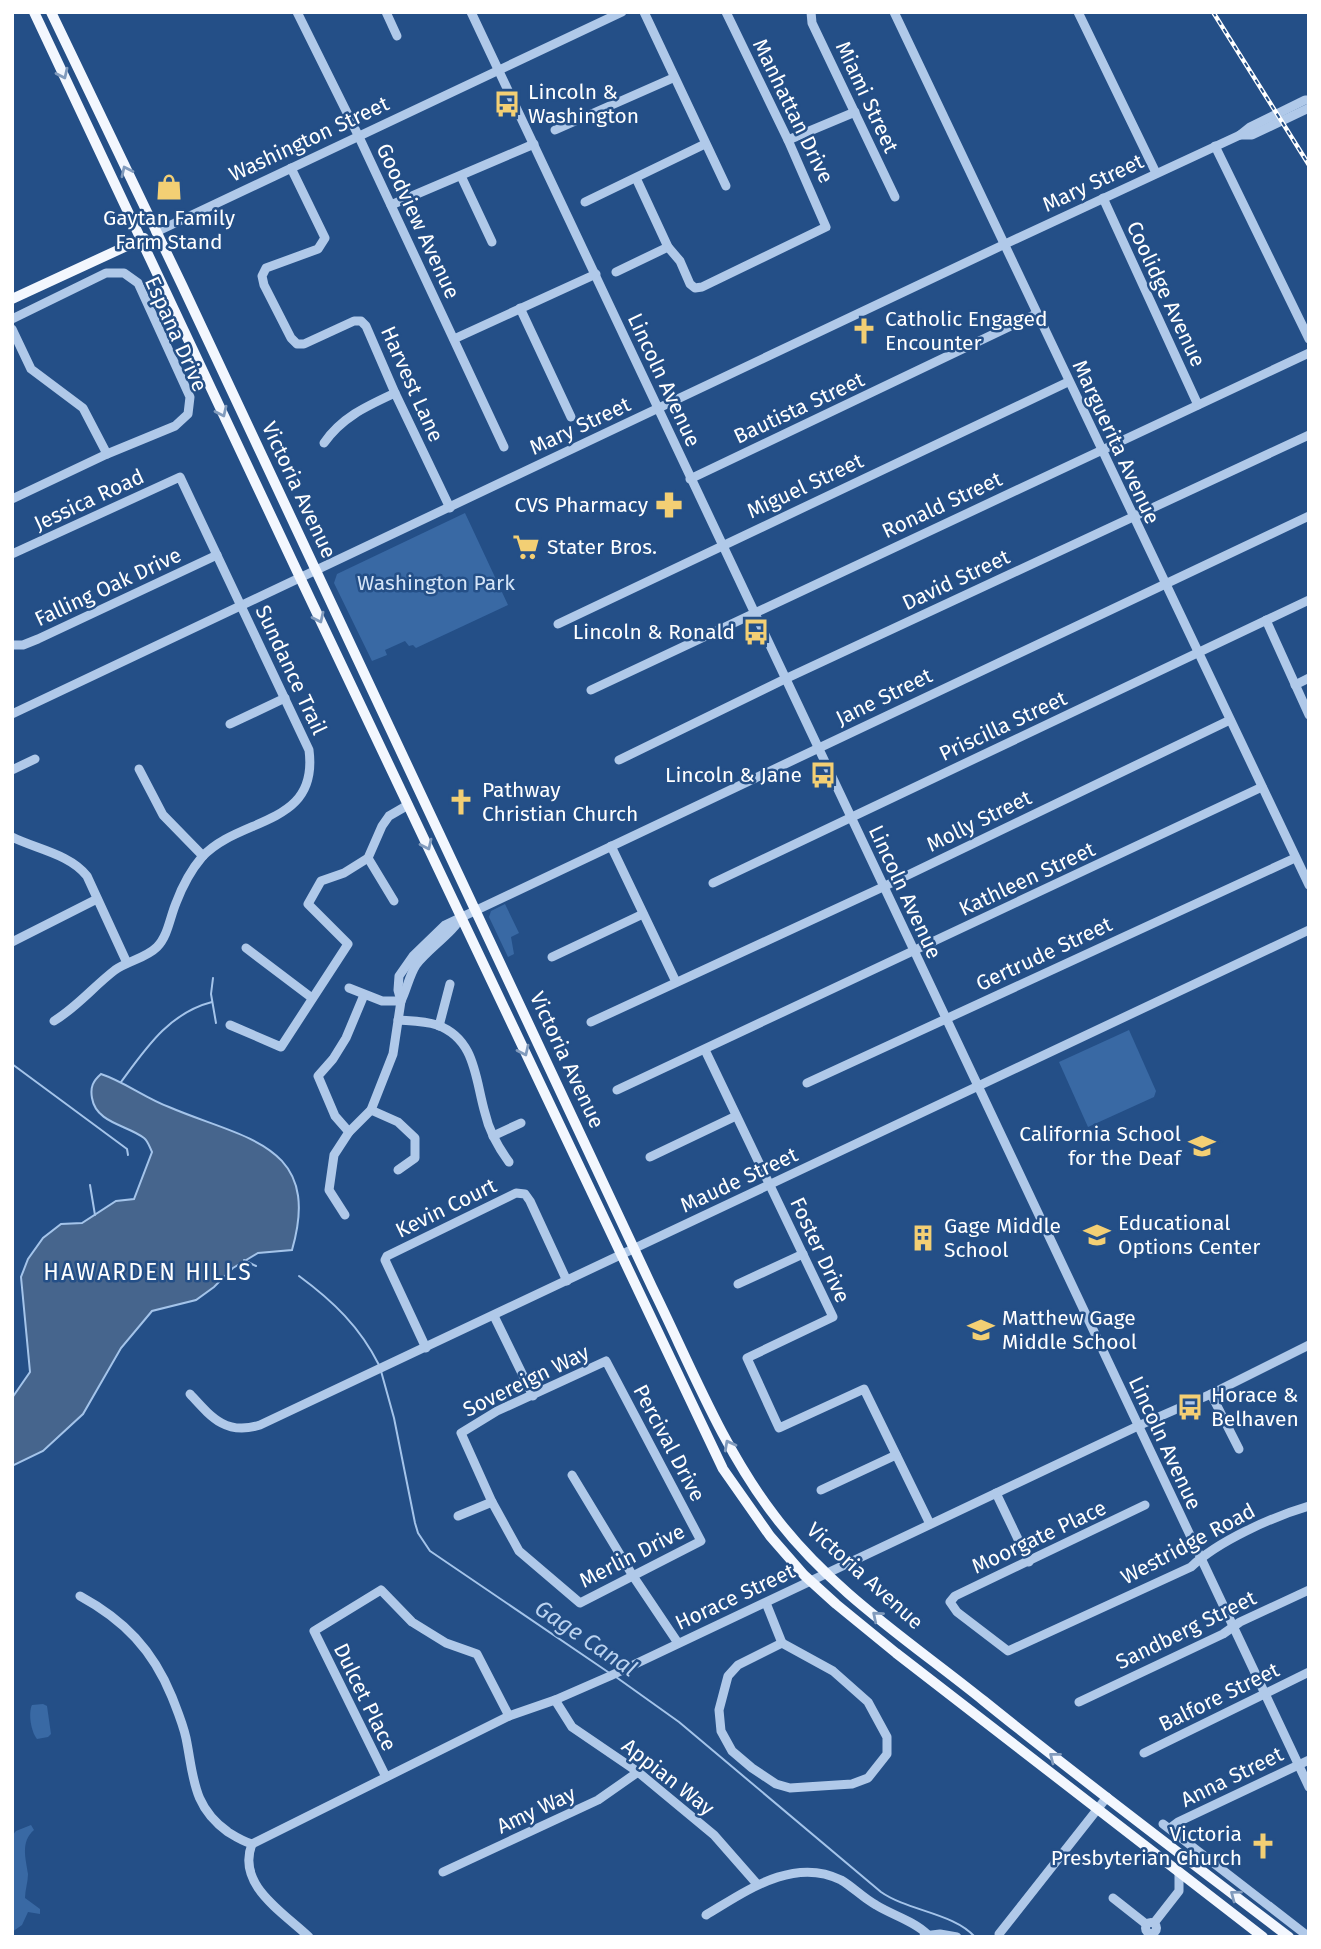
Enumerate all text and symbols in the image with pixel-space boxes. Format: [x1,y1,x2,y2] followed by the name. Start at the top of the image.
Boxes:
[747,35,839,187] street label: Manhattan Drive
[830,37,904,157] street label: Miami Street
[55,67,69,79] one-way arrow
[528,79,639,129] place label: Lincoln & Washington
[492,89,522,119] bus stop icon: Lincoln & Washington
[225,90,394,187] street label: Washington Street
[371,139,465,303] street label: Goodview Avenue
[1038,148,1148,218] street label: Mary Street
[120,166,134,178] one-way arrow
[154,172,184,202] shop icon: Gaytan Family Farm Stand
[103,205,236,255] place label: Gaytan Family Farm Stand
[1121,217,1211,371] street label: Coolidge Avenue
[139,272,213,396] street label: Espana Drive
[885,306,1047,356] place label: Catholic Engaged Encounter
[622,309,706,451] street label: Lincoln Avenue
[849,316,879,346] church icon: Catholic Engaged Encounter
[375,322,449,446] street label: Harvest Lane
[1067,356,1165,528] street label: Marguerita Avenue
[730,366,869,450] street label: Bautista Street
[525,391,635,461] street label: Mary Street
[214,405,228,417] one-way arrow
[256,417,342,563] street label: Victoria Avenue
[743,448,868,524] street label: Miguel Street
[30,463,148,537] street label: Jessica Road
[878,466,1006,544] street label: Ronald Street
[654,490,684,520] pharmacy icon: CVS Pharmacy
[514,492,649,518] place label: CVS Pharmacy
[511,532,541,562] supermarket icon: Stater Bros.
[547,534,657,560] place label: Stater Bros.
[31,542,185,632] street label: Falling Oak Drive
[898,544,1014,616] street label: David Street
[357,570,515,596] park label: Washington Park
[250,601,332,739] street label: Sundance Trail
[310,611,324,623] one-way arrow
[741,617,771,647] bus stop icon: Lincoln & Ronald
[573,619,735,645] place label: Lincoln & Ronald
[832,662,937,732] street label: Jane Street
[935,685,1071,767] street label: Priscilla Street
[808,760,838,790] bus stop icon: Lincoln & Jane
[665,762,802,788] place label: Lincoln & Jane
[482,777,638,827] place label: Pathway Christian Church
[922,784,1036,858] street label: Molly Street
[446,787,476,817] church icon: Pathway Christian Church
[863,821,947,963] street label: Lincoln Avenue
[955,836,1100,922] street label: Kathleen Street
[419,838,433,851] one-way arrow
[972,911,1117,997] street label: Gertrude Street
[524,987,610,1133] street label: Victoria Avenue
[516,1044,530,1056] one-way arrow
[1019,1121,1183,1171] place label: California School for the Deaf
[1187,1131,1217,1161] school or university icon: California School for the Deaf
[676,1141,802,1219] street label: Maude Street
[391,1172,501,1244] street label: Kevin Court
[784,1193,856,1307] street label: Foster Drive
[1118,1210,1260,1260] place label: Educational Options Center
[944,1213,1061,1263] place label: Gage Middle School
[1082,1220,1112,1250] school or university icon: Educational Options Center
[908,1223,938,1253] building icon: Gage Middle School
[43,1258,253,1286] district label: HAWARDEN HILLS
[1002,1305,1137,1355] place label: Matthew Gage Middle School
[966,1315,996,1345] school or university icon: Matthew Gage Middle School
[459,1339,594,1423] street label: Sovereign Way
[1123,1372,1207,1514] street label: Lincoln Avenue
[627,1380,711,1506] street label: Percival Drive
[1211,1382,1299,1432] place label: Horace & Belhaven
[1175,1392,1205,1422] bus stop icon: Horace & Belhaven
[724,1439,737,1452] one-way arrow
[968,1494,1110,1580] street label: Moorgate Place
[1116,1498,1260,1590] street label: Westridge Road
[801,1517,929,1635] street label: Victoria Avenue
[575,1518,689,1594] street label: Merlin Drive
[671,1558,799,1636] street label: Horace Street
[1112,1585,1261,1675] street label: Sandberg Street
[530,1594,642,1682] water label: Gage Canal
[872,1611,884,1624] one-way arrow
[328,1639,402,1755] street label: Dulcet Place
[1155,1656,1284,1737] street label: Balfore Street
[617,1733,720,1822] street label: Appian Way
[1177,1741,1288,1813] street label: Anna Street
[1050,1753,1062,1766] one-way arrow
[492,1780,580,1840] street label: Amy Way
[1051,1821,1242,1871] place label: Victoria Presbyterian Church
[1248,1831,1278,1861] church icon: Victoria Presbyterian Church
[1230,1891,1243,1904] one-way arrow

